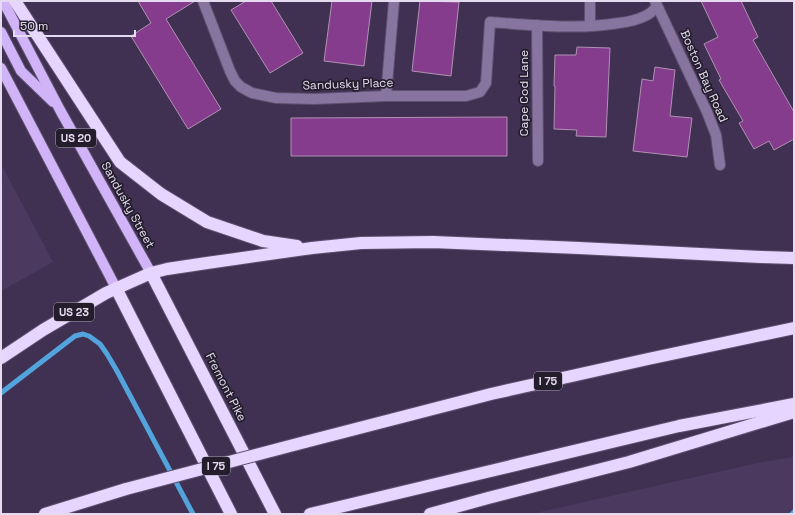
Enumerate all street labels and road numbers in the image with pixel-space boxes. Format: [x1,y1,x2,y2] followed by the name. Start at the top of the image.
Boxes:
[677,27,731,125] street label: Boston Bay Road
[516,50,532,136] street label: Cape Cod Lane
[302,74,394,94] street label: Sandusky Place
[56,129,96,147] road number: US 20
[98,159,158,251] street label: Sandusky Street
[54,303,94,321] road number: US 23
[202,350,250,424] street label: Fremont Pike
[534,372,562,390] road number: I 75
[202,457,230,475] road number: I 75

